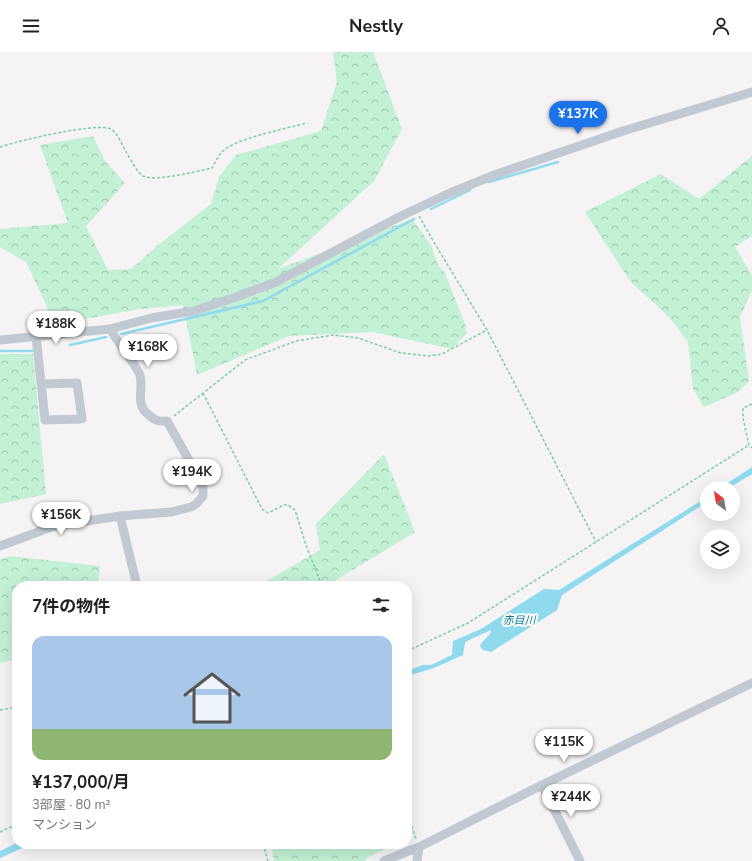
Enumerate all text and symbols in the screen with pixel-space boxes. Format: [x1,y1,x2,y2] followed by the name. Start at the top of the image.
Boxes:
[349,14,403,38] text: Nestly
[20,15,42,37] icon: menu
[710,15,732,37] icon: person
[550,101,606,135] pin: ¥137K
[558,105,598,123] text: ¥137K
[28,311,84,345] pin: ¥188K
[36,315,76,333] text: ¥188K
[120,334,176,368] pin: ¥168K
[128,338,168,356] text: ¥168K
[164,459,220,493] pin: ¥194K
[172,463,212,481] text: ¥194K
[700,481,740,521] north arrow
[700,481,740,569] map controls
[33,502,89,536] pin: ¥156K
[41,506,81,524] text: ¥156K
[700,529,740,569] button: layers
[370,594,392,616] icon: filters
[32,595,110,618] text: 7件の物件
[503,613,536,628] water label: 赤目川
[176,662,248,734] icon: home
[536,729,592,763] pin: ¥115K
[544,733,584,751] text: ¥115K
[32,771,130,794] text: ¥137,000/月
[543,784,599,818] pin: ¥244K
[551,788,591,806] text: ¥244K
[32,796,110,814] text: 3部屋 · 80 m²
[32,816,97,834] text: マンション

